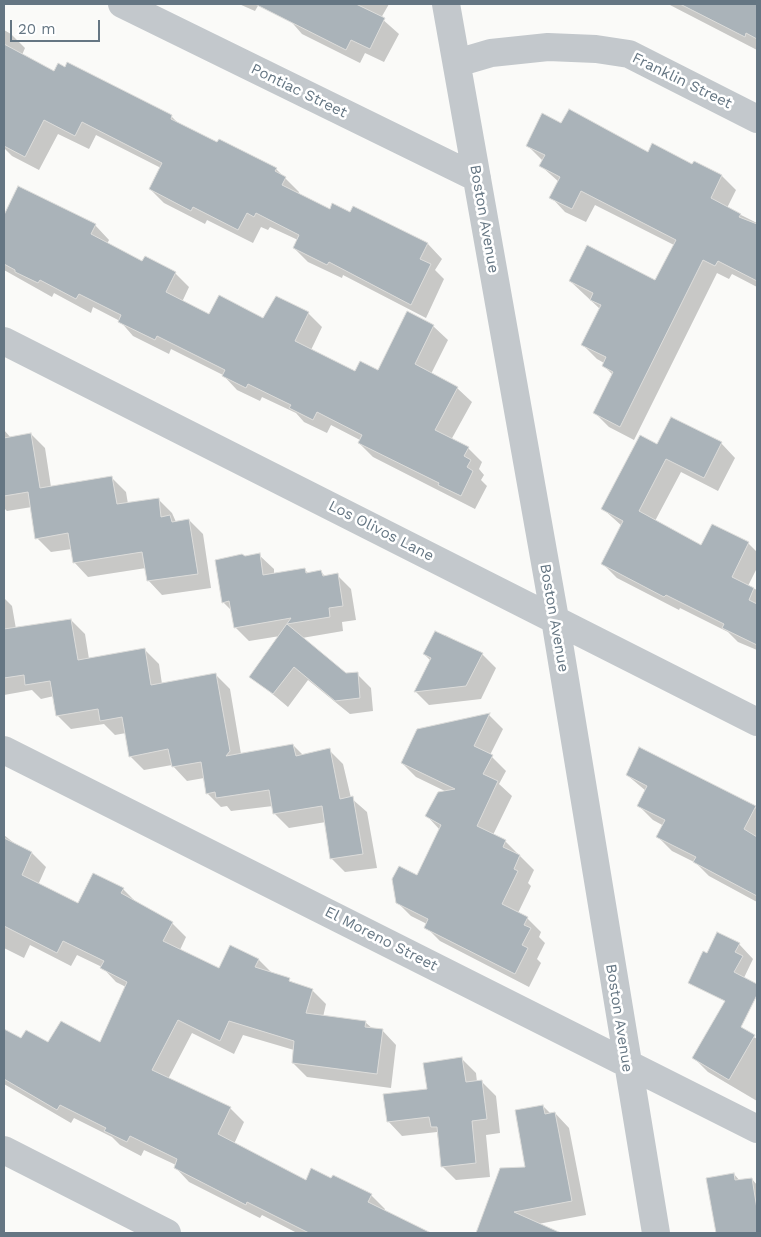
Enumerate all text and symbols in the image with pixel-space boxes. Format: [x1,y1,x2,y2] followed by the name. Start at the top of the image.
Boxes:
[12,10,102,42] scale bar
[18,20,56,38] text: 20 m
[629,49,735,113] street label: Franklin Street
[248,60,350,122] street label: Pontiac Street
[466,164,502,274] street label: Boston Avenue
[325,497,437,565] street label: Los Olivos Lane
[536,563,572,673] street label: Boston Avenue
[322,903,440,975] street label: El Moreno Street
[602,963,636,1073] street label: Boston Avenue

